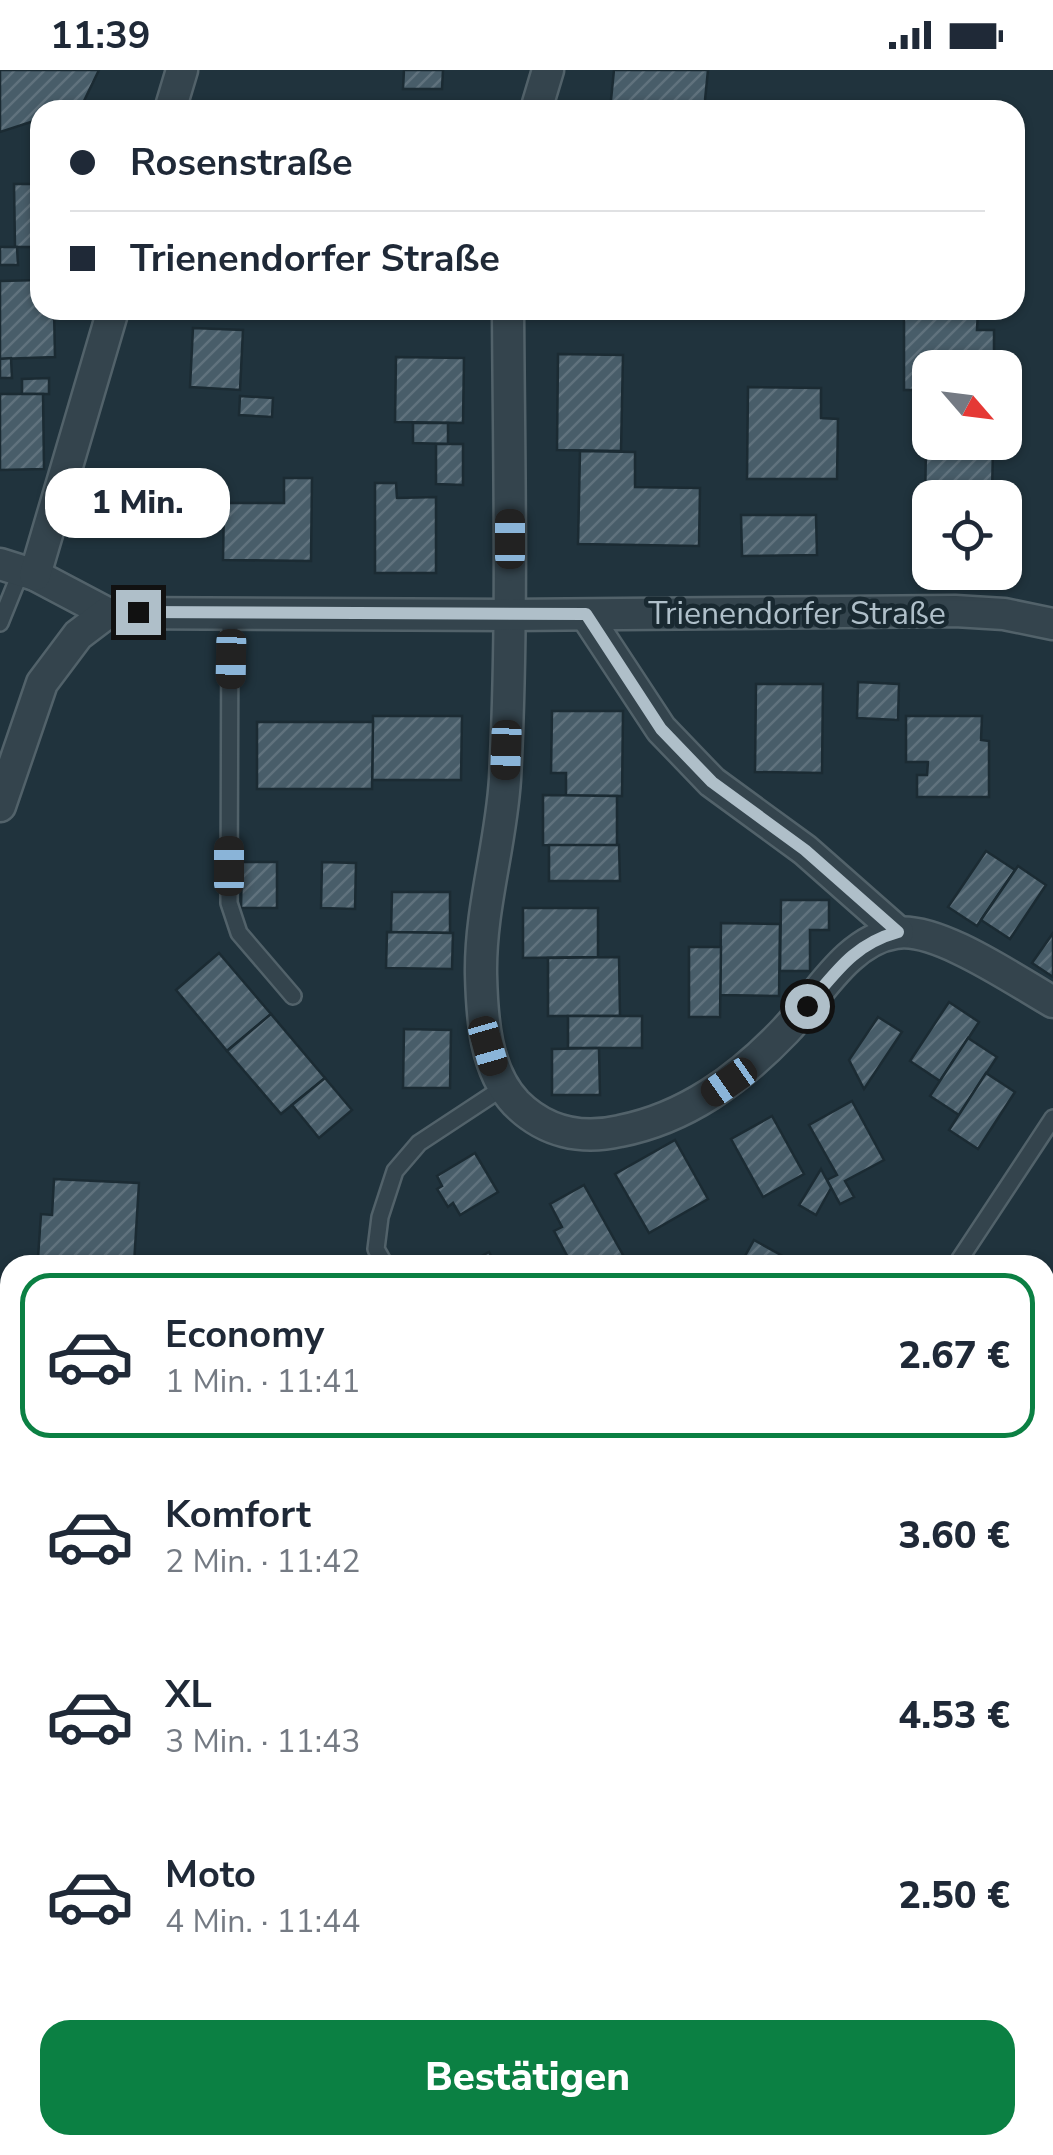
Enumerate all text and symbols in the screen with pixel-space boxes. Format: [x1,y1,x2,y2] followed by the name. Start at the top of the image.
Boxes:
[50,10,151,61] text: 11:39
[130,137,353,188] text: Rosenstraße
[130,233,500,284] text: Trienendorfer Straße
[912,350,1022,460] north arrow
[912,350,1022,590] map controls
[46,467,230,537] callout: 1 Min.
[912,480,1022,590] button: locate
[91,481,184,524] text: 1 Min.
[495,509,525,569] car
[116,590,161,635] route end
[648,592,946,635] street label: Trienendorfer Straße
[215,629,247,689] car
[490,719,522,781] car
[214,836,244,896] car
[785,984,830,1029] route start
[465,1013,511,1079] car
[696,1053,762,1111] car
[165,1309,324,1360] text: Economy
[45,1311,135,1401] icon: car
[898,1330,1010,1381] text: 2.67 €
[165,1360,361,1403] text: 1 Min. · 11:41
[165,1489,311,1540] text: Komfort
[45,1491,135,1581] icon: car
[898,1510,1010,1561] text: 3.60 €
[165,1540,361,1583] text: 2 Min. · 11:42
[165,1669,212,1720] text: XL
[45,1671,135,1761] icon: car
[898,1690,1010,1741] text: 4.53 €
[165,1720,361,1763] text: 3 Min. · 11:43
[165,1849,256,1900] text: Moto
[45,1851,135,1941] icon: car
[898,1870,1010,1921] text: 2.50 €
[165,1900,361,1943] text: 4 Min. · 11:44
[40,2020,1015,2135] button: Bestätigen

